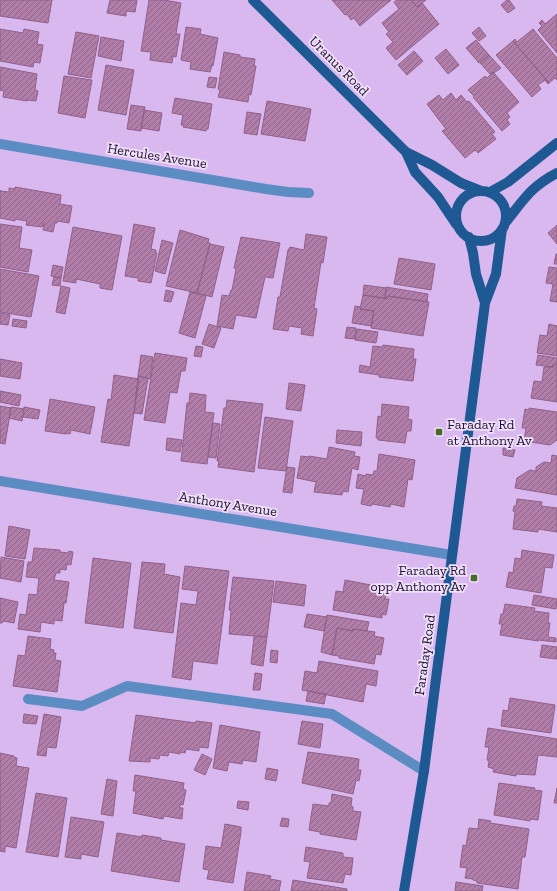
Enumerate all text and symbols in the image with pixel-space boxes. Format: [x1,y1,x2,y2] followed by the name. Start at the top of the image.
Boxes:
[306,33,373,100] street label: Uranus Road
[106,140,208,172] street label: Hercules Avenue
[447,416,532,449] place label: Faraday Rd at Anthony Av
[434,427,444,437] marker: Faraday Rd at Anthony Av
[178,488,279,520] street label: Anthony Avenue
[371,562,466,595] place label: Faraday Rd opp Anthony Av
[469,573,479,583] marker: Faraday Rd opp Anthony Av
[411,613,439,696] street label: Faraday Road

